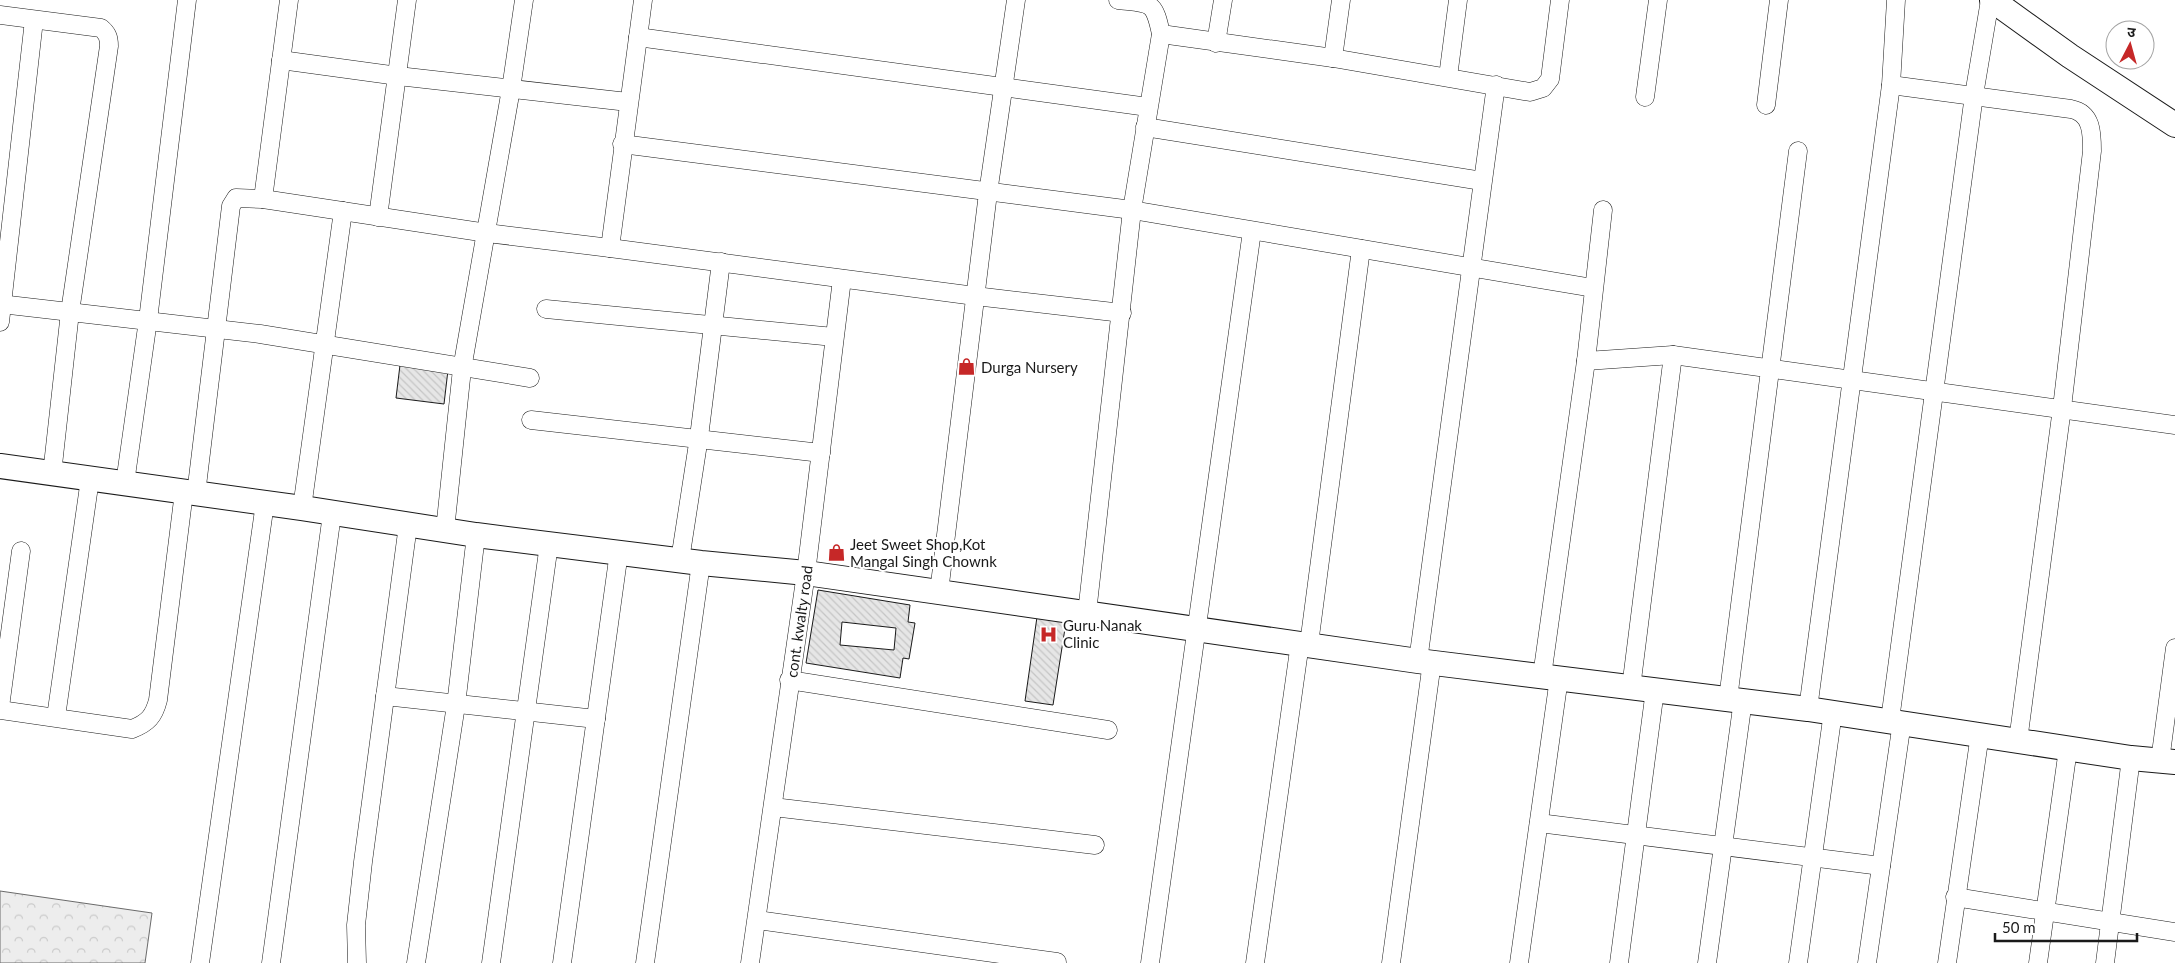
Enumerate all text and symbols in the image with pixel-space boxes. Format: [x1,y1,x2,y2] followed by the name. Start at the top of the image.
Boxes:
[2105,20,2155,70] north arrow
[2126,23,2137,41] text: उ
[957,357,977,377] shop icon: Durga Nursery
[981,358,1078,376] place label: Durga Nursery
[850,535,997,570] place label: Jeet Sweet Shop,Kot Mangal Singh Chownk
[826,543,846,563] shop icon: Jeet Sweet Shop,Kot Mangal Singh Chownk
[782,564,816,679] street label: cont. kwalty road
[1063,616,1142,651] place label: Guru Nanak Clinic
[1039,624,1059,644] hospital icon: Guru Nanak Clinic
[1995,910,2138,942] scale bar
[2002,918,2036,936] text: 50 m

